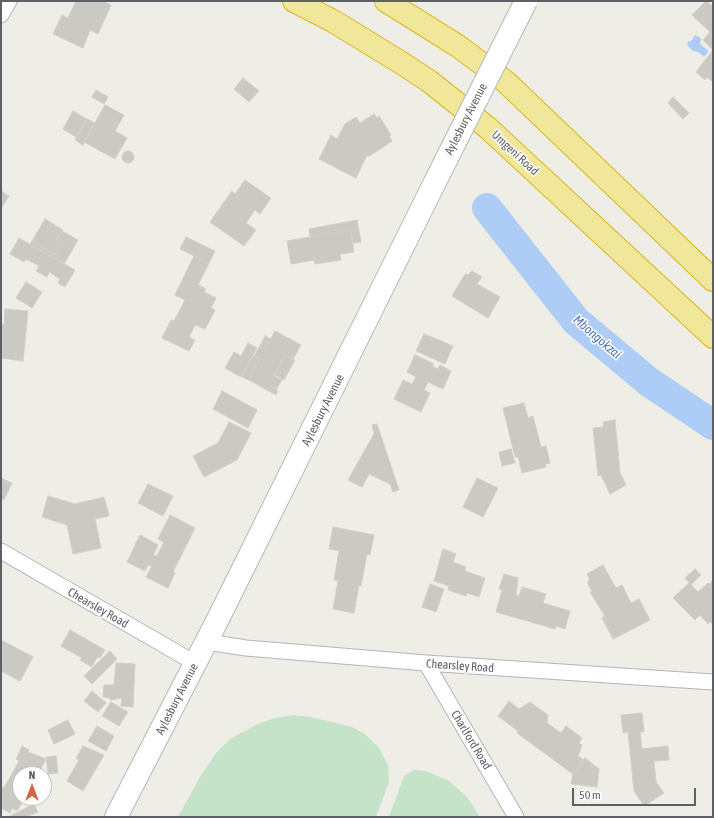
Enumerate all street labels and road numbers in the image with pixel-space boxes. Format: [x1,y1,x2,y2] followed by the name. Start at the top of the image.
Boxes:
[442,81,490,157] street label: Aylesbury Avenue
[488,128,542,178] street label: Umgeni Road
[299,372,347,448] street label: Aylesbury Avenue
[65,585,131,631] street label: Chearsley Road
[426,656,494,676] street label: Chearsley Road
[153,661,201,737] street label: Aylesbury Avenue
[448,708,494,772] street label: Charlford Road

